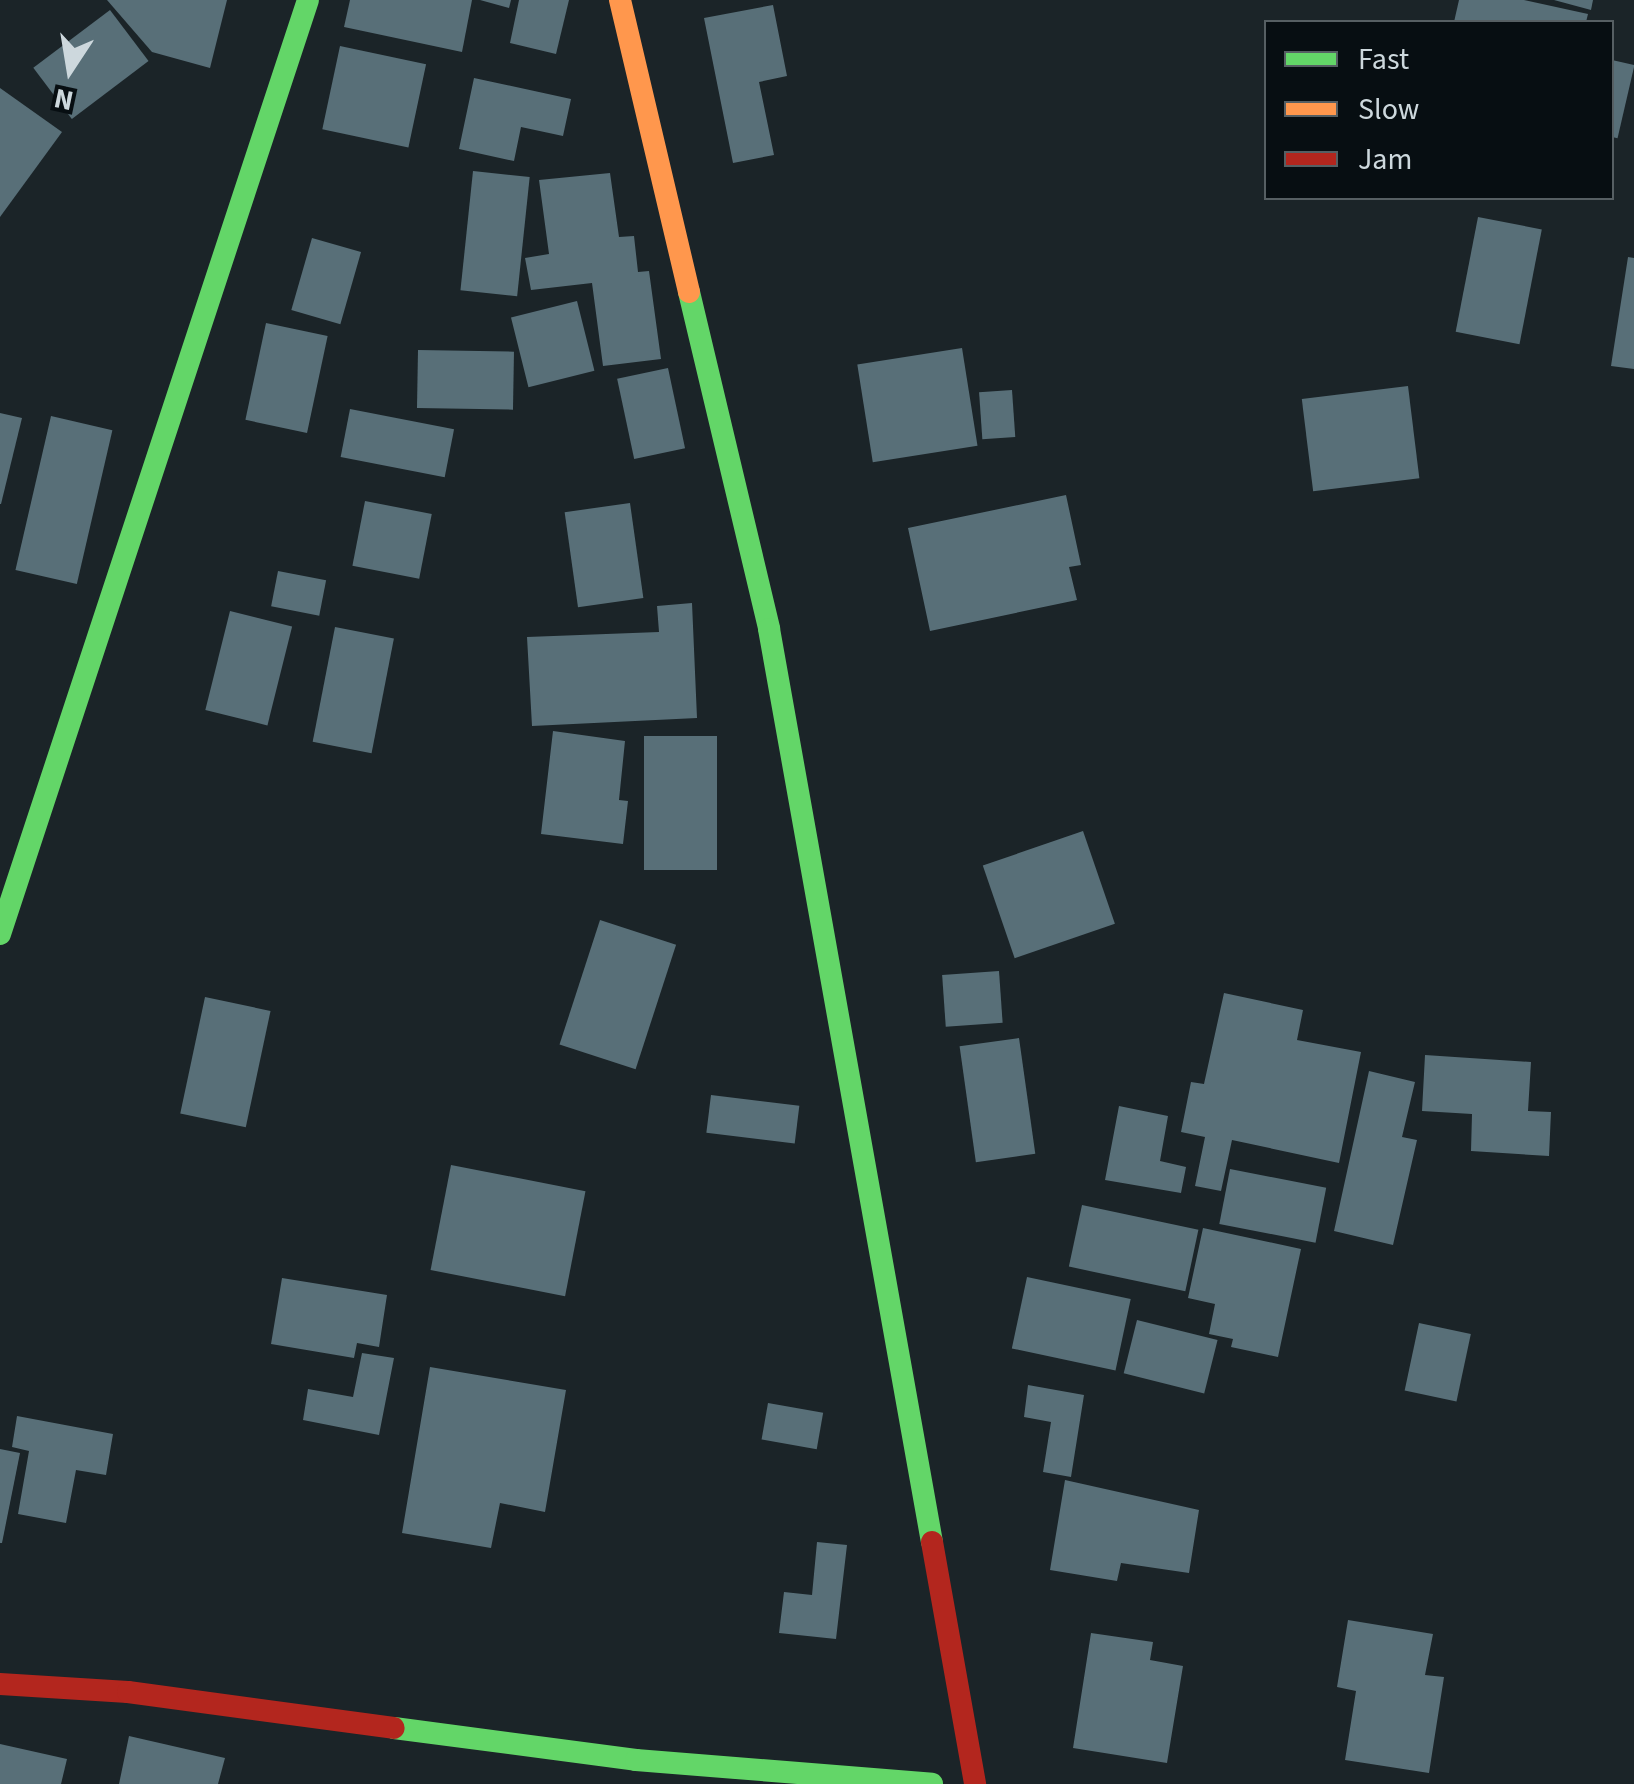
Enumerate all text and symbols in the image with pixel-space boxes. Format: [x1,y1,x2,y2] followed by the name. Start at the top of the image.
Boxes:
[20,20,120,120] north arrow
[1264,20,1614,200] legend
[1358,38,1409,81] text: Fast
[50,78,77,121] text: N
[1358,88,1419,131] text: Slow
[1358,138,1412,181] text: Jam

